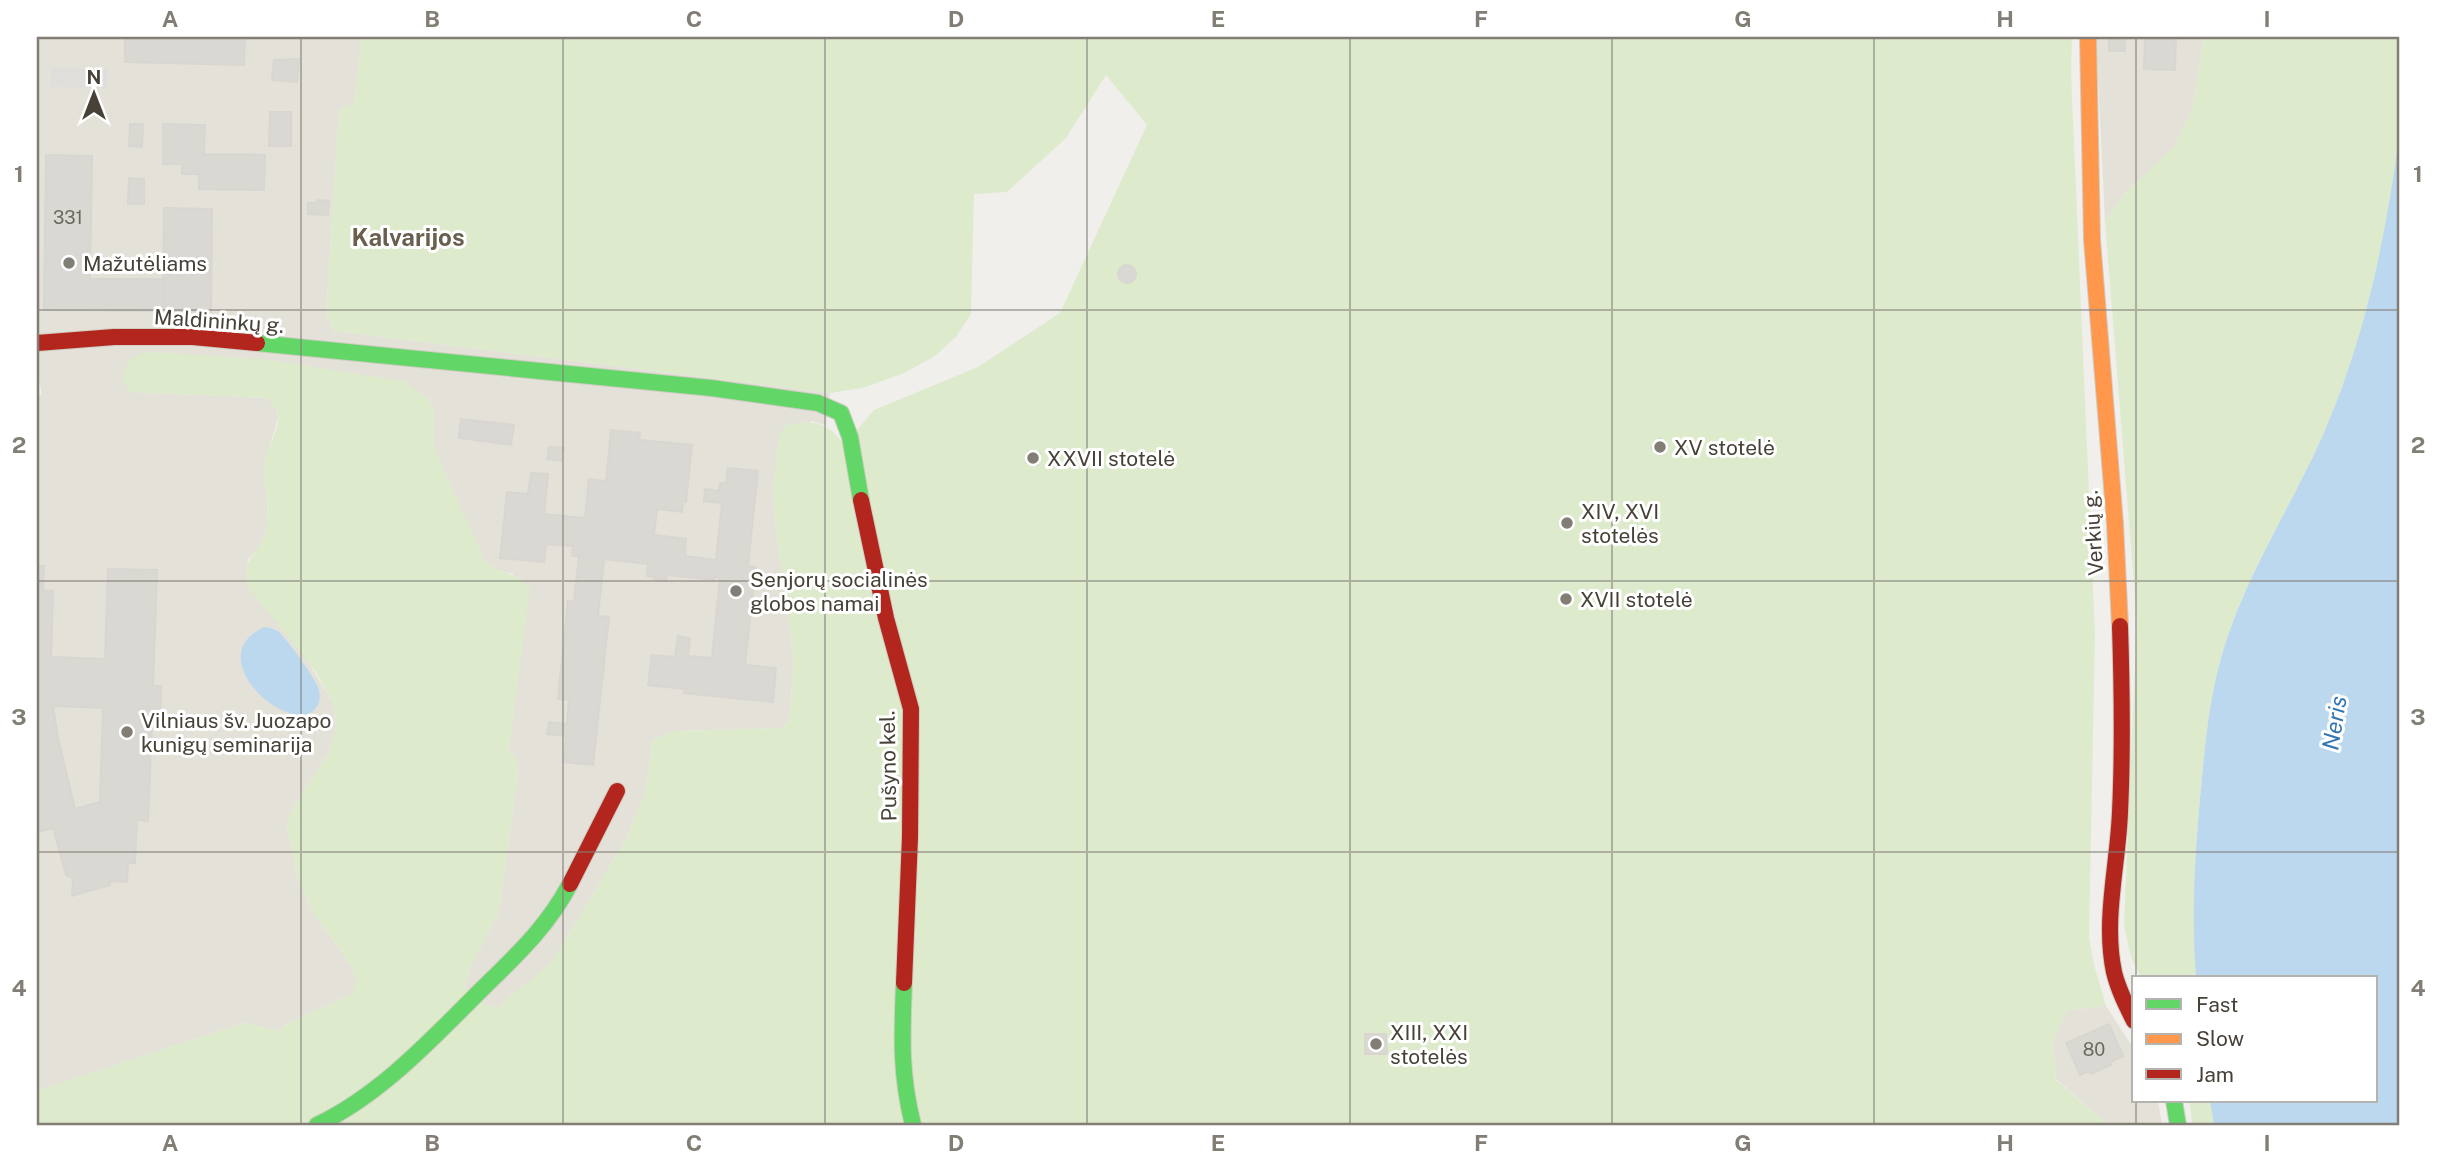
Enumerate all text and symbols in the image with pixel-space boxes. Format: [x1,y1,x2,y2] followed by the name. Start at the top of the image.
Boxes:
[162,5,179,32] text: A
[424,5,440,32] text: B
[686,5,702,32] text: C
[948,5,964,32] text: D
[1211,5,1225,32] text: E
[1474,5,1488,32] text: F
[1734,5,1752,32] text: G
[1996,5,2014,32] text: H
[2263,5,2271,32] text: I
[60,60,130,130] north arrow
[87,66,101,88] text: N
[14,160,24,187] text: 1
[2413,160,2423,187] text: 1
[53,207,83,228] house number: 331
[351,223,465,251] district label: Kalvarijos
[83,251,207,276] place label: Mažutėliams
[61,255,77,271] marker: Mažutėliams
[153,304,285,338] street label: Maldininkų g.
[12,431,26,458] text: 2
[2411,431,2425,458] text: 2
[1674,435,1775,460] place label: XV stotelė
[1652,439,1668,455] marker: XV stotelė
[1047,446,1175,471] place label: XXVII stotelė
[1025,450,1041,466] marker: XXVII stotelė
[2078,490,2108,576] street label: Verkių g.
[1581,499,1659,548] place label: XIV, XVI stotelės
[1559,515,1575,531] marker: XIV, XVI stotelės
[750,567,928,616] place label: Senjorų socialinės globos namai
[728,583,744,599] marker: Senjorų socialinės globos namai
[1580,587,1693,612] place label: XVII stotelė
[1558,591,1574,607] marker: XVII stotelė
[2316,694,2352,752] water label: Neris
[11,703,27,730] text: 3
[2410,703,2426,730] text: 3
[141,708,332,757] place label: Vilniaus šv. Juozapo kunigų seminarija
[875,710,901,822] street label: Pušyno kel.
[119,724,135,740] marker: Vilniaus šv. Juozapo kunigų seminarija
[11,974,27,1001] text: 4
[2410,974,2426,1001] text: 4
[2132,976,2378,1102] legend
[2196,992,2238,1017] text: Fast
[1390,1020,1468,1069] place label: XIII, XXI stotelės
[2196,1026,2244,1051] text: Slow
[1368,1036,1384,1052] marker: XIII, XXI stotelės
[2083,1039,2105,1060] house number: 80
[2196,1062,2234,1087] text: Jam
[162,1129,179,1156] text: A
[424,1129,440,1156] text: B
[686,1129,702,1156] text: C
[948,1129,964,1156] text: D
[1211,1129,1225,1156] text: E
[1474,1129,1488,1156] text: F
[1734,1129,1752,1156] text: G
[1996,1129,2014,1156] text: H
[2263,1129,2271,1156] text: I

